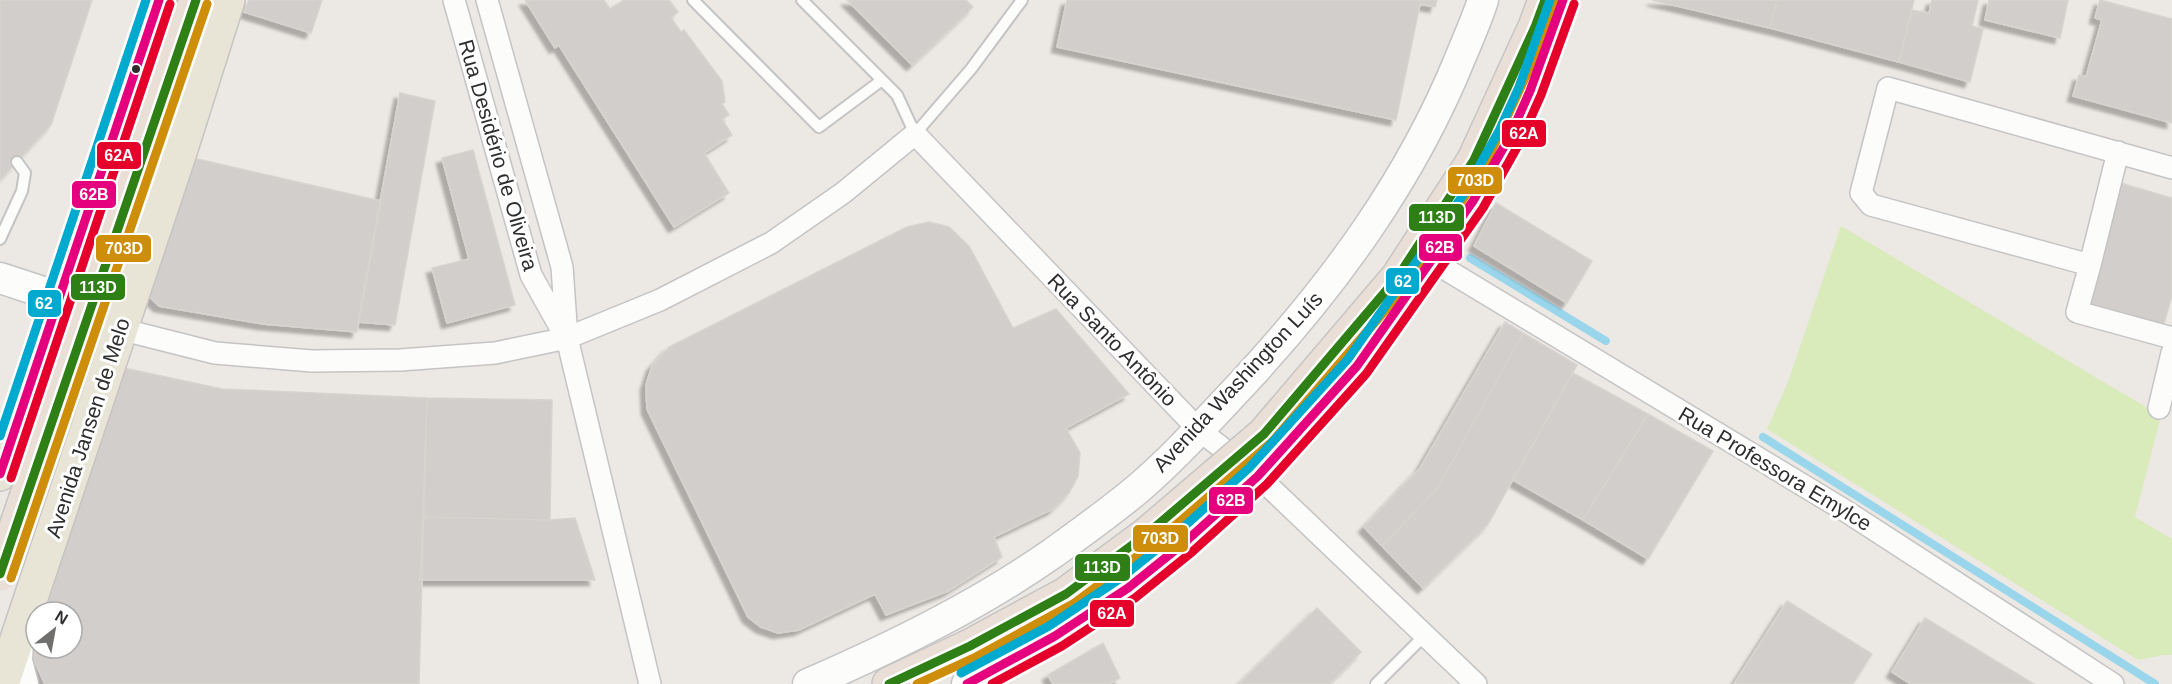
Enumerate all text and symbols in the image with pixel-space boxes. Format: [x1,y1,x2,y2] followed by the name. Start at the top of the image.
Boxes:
[454,37,543,273] street label: Rua Desidério de Oliveira
[130,63,142,75] unlabelled marker
[1501,119,1547,148] line badge: 62A
[1509,125,1539,142] text: 62A
[96,141,142,170] line badge: 62A
[104,147,134,164] text: 62A
[1447,166,1503,195] line badge: 703D
[1456,172,1494,189] text: 703D
[71,180,117,209] line badge: 62B
[79,186,109,203] text: 62B
[1408,203,1465,232] line badge: 113D
[1418,209,1456,226] text: 113D
[1418,233,1463,262] line badge: 62B
[95,234,152,263] line badge: 703D
[1425,239,1455,256] text: 62B
[105,240,143,257] text: 703D
[1385,267,1420,295] line badge: 62
[1043,269,1181,411] street label: Rua Santo Antônio
[70,273,126,301] line badge: 113D
[1394,273,1412,290] text: 62
[79,279,117,296] text: 113D
[1148,287,1327,476] street label: Avenida Washington Luís
[27,289,62,318] line badge: 62
[35,295,53,312] text: 62
[41,315,134,541] street label: Avenida Jansen de Melo
[1675,402,1876,535] street label: Rua Professora Emylce
[1208,486,1254,515] line badge: 62B
[1216,492,1246,509] text: 62B
[1132,524,1189,553] line badge: 703D
[1141,530,1179,547] text: 703D
[1074,553,1131,582] line badge: 113D
[1083,559,1121,576] text: 113D
[1089,599,1135,628] line badge: 62A
[24,600,84,660] north arrow
[1097,605,1127,622] text: 62A
[52,607,71,628] text: N

